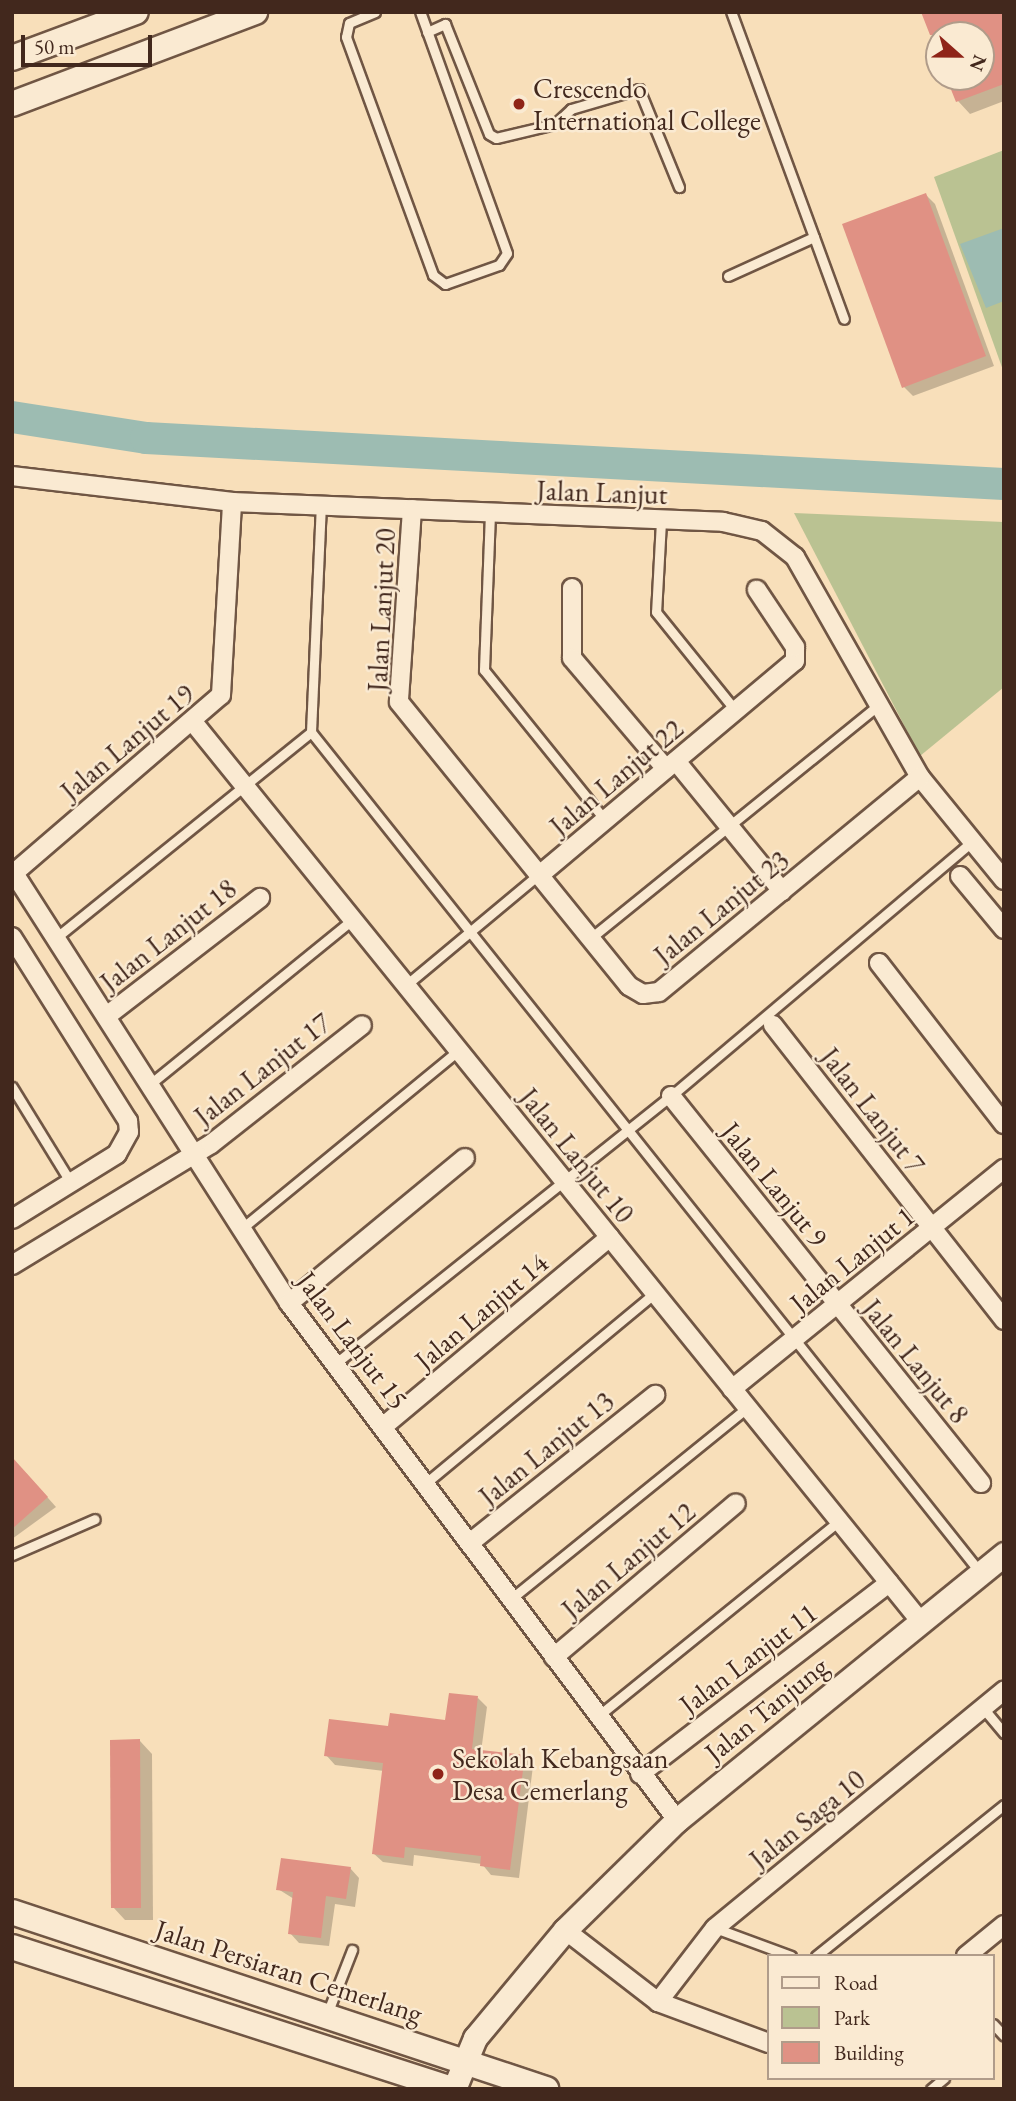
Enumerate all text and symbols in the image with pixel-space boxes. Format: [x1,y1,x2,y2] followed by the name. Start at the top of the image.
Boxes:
[24,21,156,65] scale bar
[925,21,995,91] north arrow
[34,33,75,60] text: 50 m
[964,51,993,75] text: N
[533,71,761,137] place label: Crescendo International College
[511,96,527,112] marker: Crescendo International College
[536,473,668,511] street label: Jalan Lanjut
[360,527,402,693] street label: Jalan Lanjut 20
[54,677,200,807] street label: Jalan Lanjut 19
[543,712,689,842] street label: Jalan Lanjut 22
[647,842,795,972] street label: Jalan Lanjut 23
[93,871,243,999] street label: Jalan Lanjut 18
[187,1005,337,1133] street label: Jalan Lanjut 17
[814,1040,932,1180] street label: Jalan Lanjut 7
[512,1081,642,1229] street label: Jalan Lanjut 10
[715,1115,835,1253] street label: Jalan Lanjut 9
[783,1199,921,1319] street label: Jalan Lanjut 1
[408,1246,554,1376] street label: Jalan Lanjut 14
[290,1265,416,1415] street label: Jalan Lanjut 15
[856,1292,976,1430] street label: Jalan Lanjut 8
[472,1383,620,1513] street label: Jalan Lanjut 13
[555,1495,701,1625] street label: Jalan Lanjut 12
[673,1595,823,1721] street label: Jalan Lanjut 11
[698,1649,834,1769] street label: Jalan Tanjung
[452,1741,669,1807] place label: Sekolah Kebangsaan Desa Cemerlang
[742,1762,872,1876] street label: Jalan Saga 10
[430,1766,446,1782] marker: Sekolah Kebangsaan Desa Cemerlang
[151,1912,427,2030] street label: Jalan Persiaran Cemerlang
[768,1954,995,2080] legend
[834,1969,878,1996] text: Road
[834,2004,870,2031] text: Park
[834,2039,904,2066] text: Building

